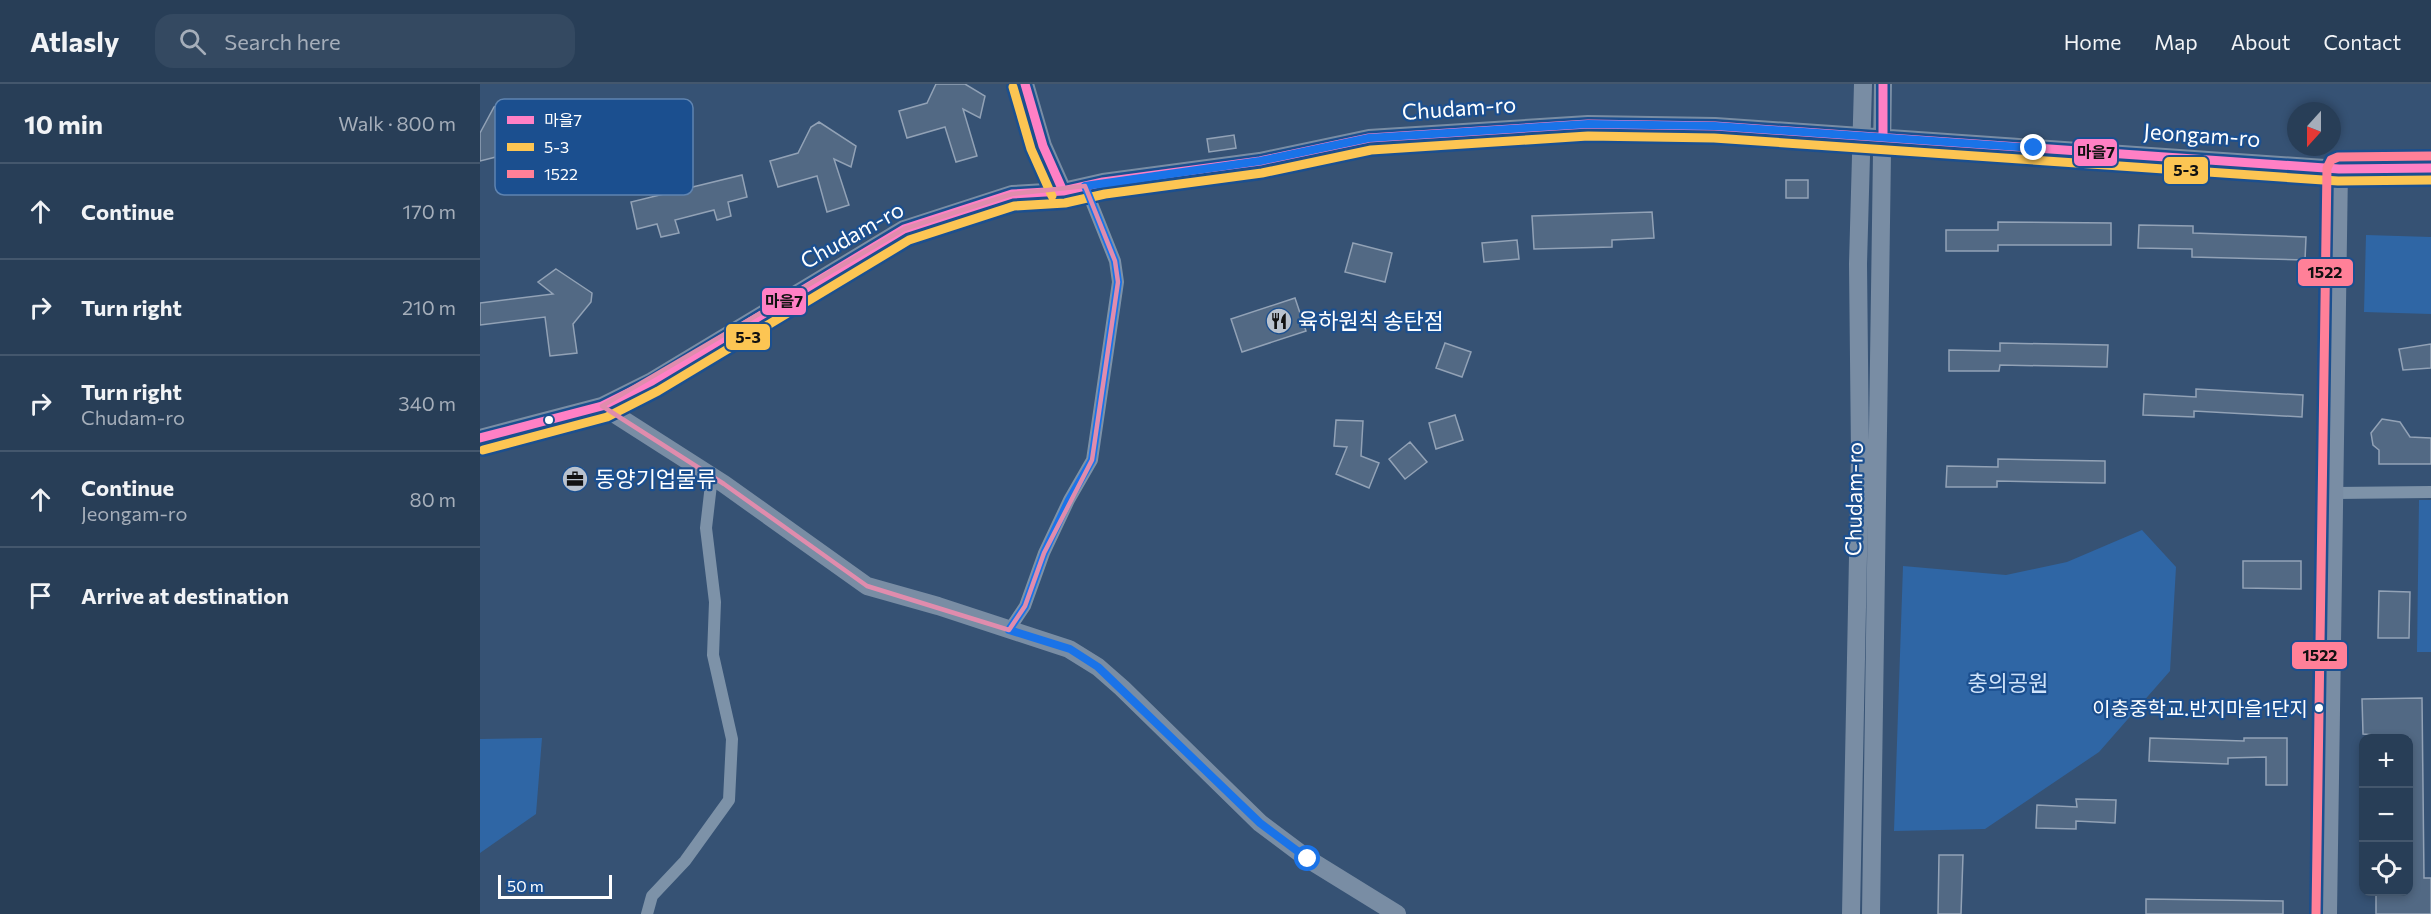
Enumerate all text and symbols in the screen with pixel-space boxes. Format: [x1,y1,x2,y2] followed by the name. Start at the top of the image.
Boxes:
[155,14,575,68] search box
[30,24,119,58] text: Atlasly
[176,25,209,58] icon: search
[224,28,341,55] text: Search here
[2064,29,2121,54] text: Home
[2154,29,2198,54] text: Map
[2231,29,2290,54] text: About
[2323,29,2401,54] text: Contact
[1401,90,1517,125] street label: Chudam-ro
[495,99,693,195] legend
[2287,102,2341,156] north arrow
[24,108,103,139] text: 10 min
[544,110,582,129] text: 마을7
[338,111,456,135] text: Walk · 800 m
[2143,117,2261,152] street label: Jeongam-ro
[2020,134,2046,160] route end
[544,137,569,156] text: 5-3
[2073,138,2118,167] line badge: 마을7
[2077,142,2115,161] text: 마을7
[2163,156,2209,185] line badge: 5-3
[2173,160,2199,179] text: 5-3
[544,164,578,183] text: 1522
[24,195,57,228] icon: ahead
[795,195,908,274] street label: Chudam-ro
[81,198,174,225] text: Continue
[403,199,456,223] text: 170 m
[2297,258,2354,287] line badge: 1522
[2308,262,2342,281] text: 1522
[761,287,807,316] line badge: 마을7
[24,291,57,324] icon: right
[765,291,803,310] text: 마을7
[81,294,182,321] text: Turn right
[402,295,456,319] text: 210 m
[1264,306,1294,336] restaurant icon: 육하원칙 송탄점
[1298,307,1444,334] place label: 육하원칙 송탄점
[725,323,771,351] line badge: 5-3
[735,327,761,346] text: 5-3
[81,378,182,405] text: Turn right
[24,387,57,420] icon: right
[398,391,456,415] text: 340 m
[81,405,185,429] text: Chudam-ro
[543,414,555,426] unlabelled marker
[1839,442,1868,556] street label: Chudam-ro
[560,464,590,494] office icon: 동양기업물류
[595,465,716,492] place label: 동양기업물류
[81,474,174,501] text: Continue
[24,483,57,516] icon: ahead
[410,487,456,511] text: 80 m
[81,501,187,525] text: Jeongam-ro
[24,579,57,612] icon: arrive
[81,582,289,609] text: Arrive at destination
[2291,641,2348,670] line badge: 1522
[2303,645,2337,664] text: 1522
[1968,669,2048,696] park label: 충의공원
[2092,696,2308,720] place label: 이충중학교.반지마을1단지
[2313,702,2325,714] marker: 이충중학교.반지마을1단지
[2359,734,2413,896] map controls
[2359,734,2413,788] button: +
[2359,788,2413,842] button: −
[2359,842,2413,896] button: locate
[1294,845,1320,871] route start
[498,872,612,900] scale bar
[507,876,544,895] text: 50 m

